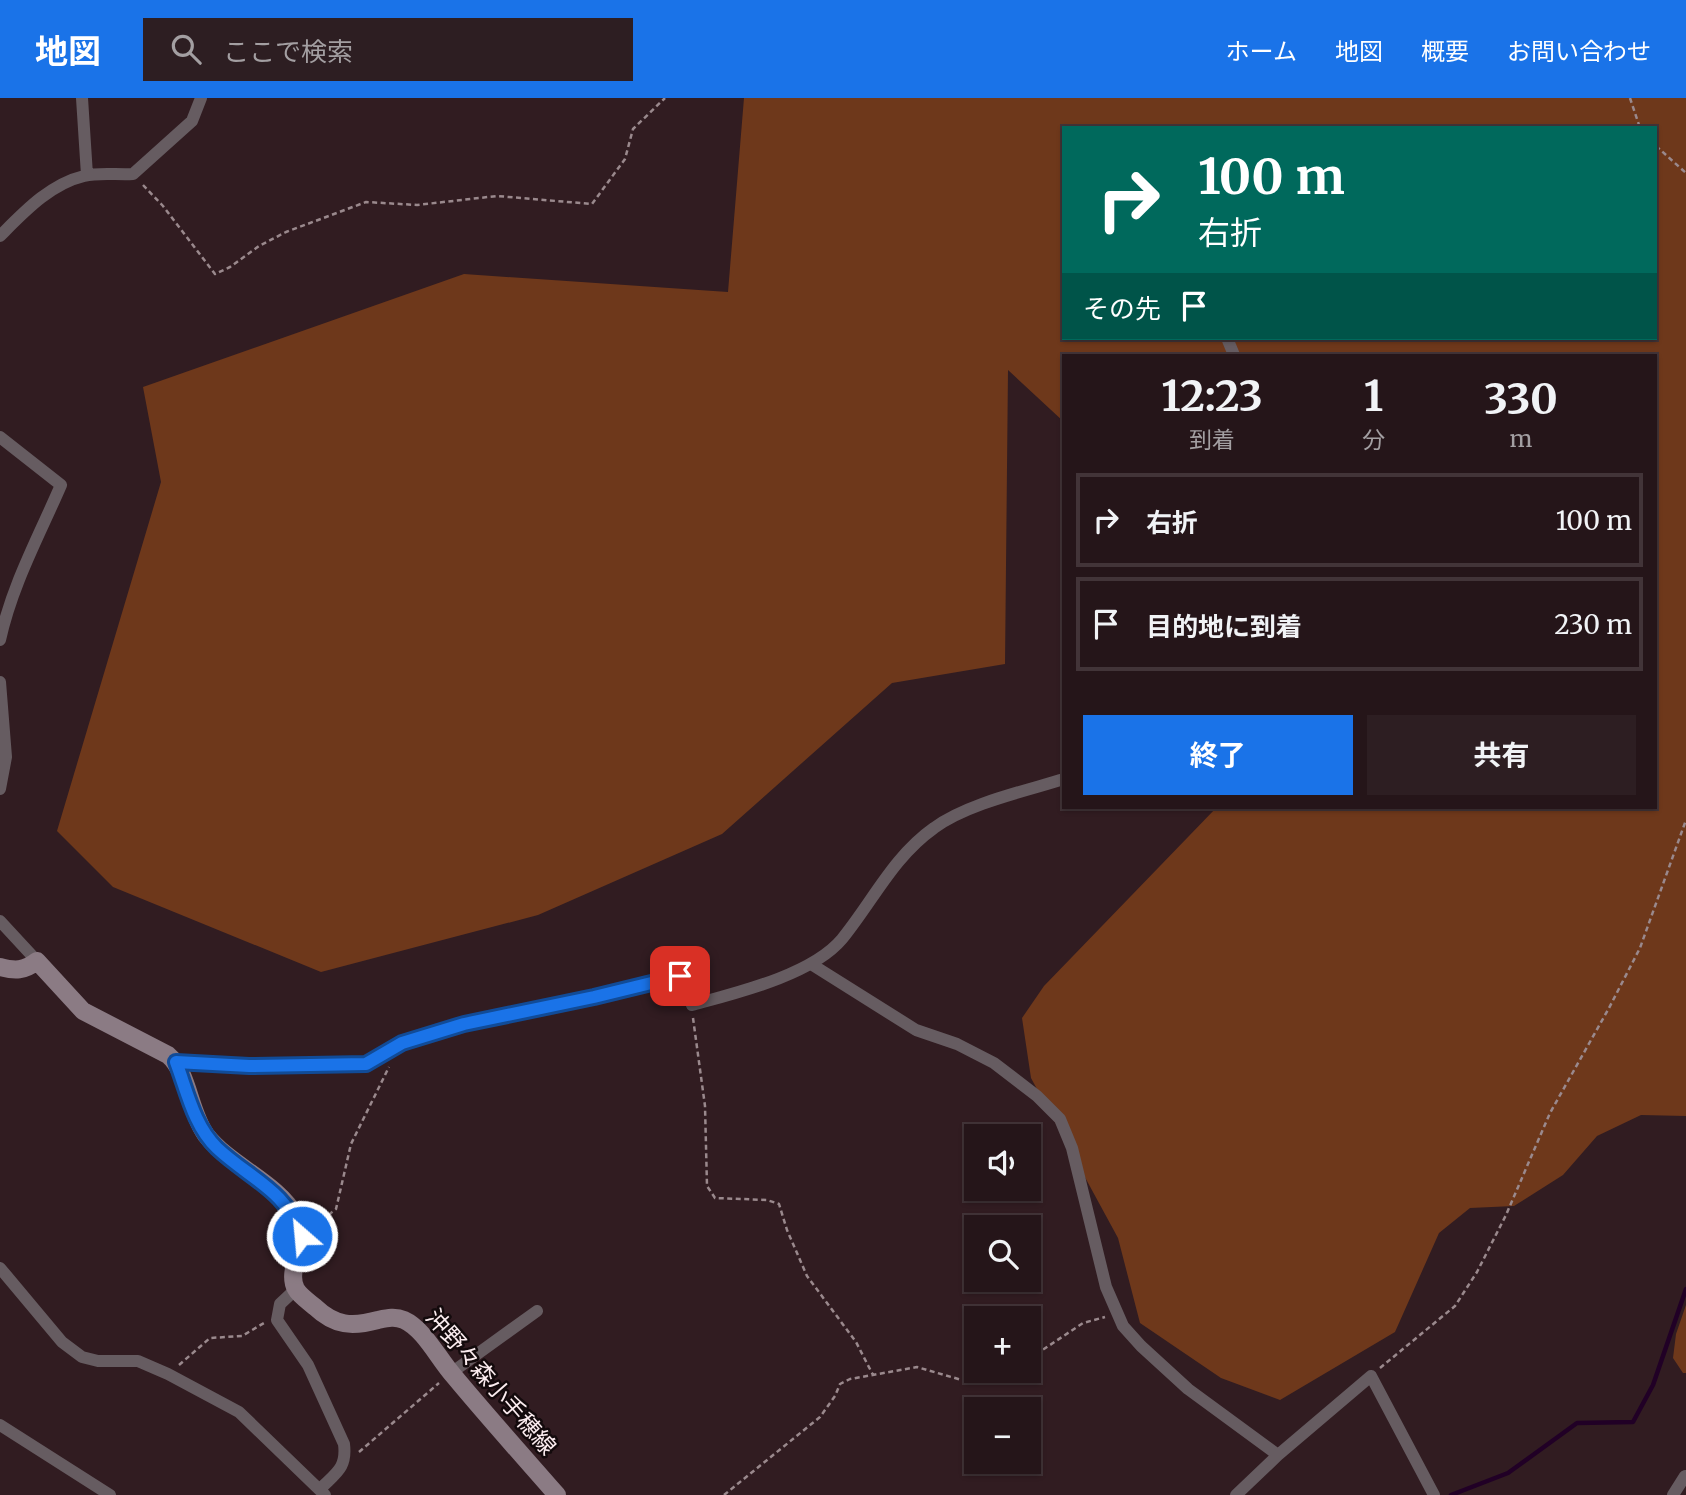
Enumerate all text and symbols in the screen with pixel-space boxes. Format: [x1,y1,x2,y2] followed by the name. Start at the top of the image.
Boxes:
[143,18,633,81] search box
[167,30,205,68] icon: search
[35,31,101,72] text: 地図
[223,35,353,68] text: ここで検索
[1226,36,1297,67] text: ホーム
[1335,36,1383,67] text: 地図
[1421,36,1469,67] text: 概要
[1507,36,1651,67] text: お問い合わせ
[1198,146,1345,207] text: 100 m
[1083,154,1174,245] icon: right
[1198,213,1262,253] text: 右折
[1175,287,1213,325] icon: arrive
[1083,292,1161,325] text: その先
[1161,370,1263,422] text: 12:23
[1364,370,1383,422] text: 1
[1484,373,1558,425] text: 330
[1510,424,1532,453] text: m
[1189,425,1235,454] text: 到着
[1362,425,1385,454] text: 分
[1087,501,1125,539] icon: right
[1556,504,1632,537] text: 100 m
[1146,506,1198,539] text: 右折
[1087,605,1125,643] icon: arrive
[1554,608,1632,641] text: 230 m
[1146,610,1302,643] text: 目的地に到着
[1083,715,1353,795] button: 終了
[1367,715,1636,795] button: 共有
[650,946,710,1006] pin
[661,957,699,995] icon: arrive
[964,1124,1041,1474] map controls
[964,1124,1041,1201] button: sound
[265,1199,339,1273] position arrow
[964,1215,1041,1292] button: search
[420,1303,563,1461] street label: 沖野々森小手穂線
[964,1306,1041,1383] button: +
[964,1397,1041,1474] button: −

